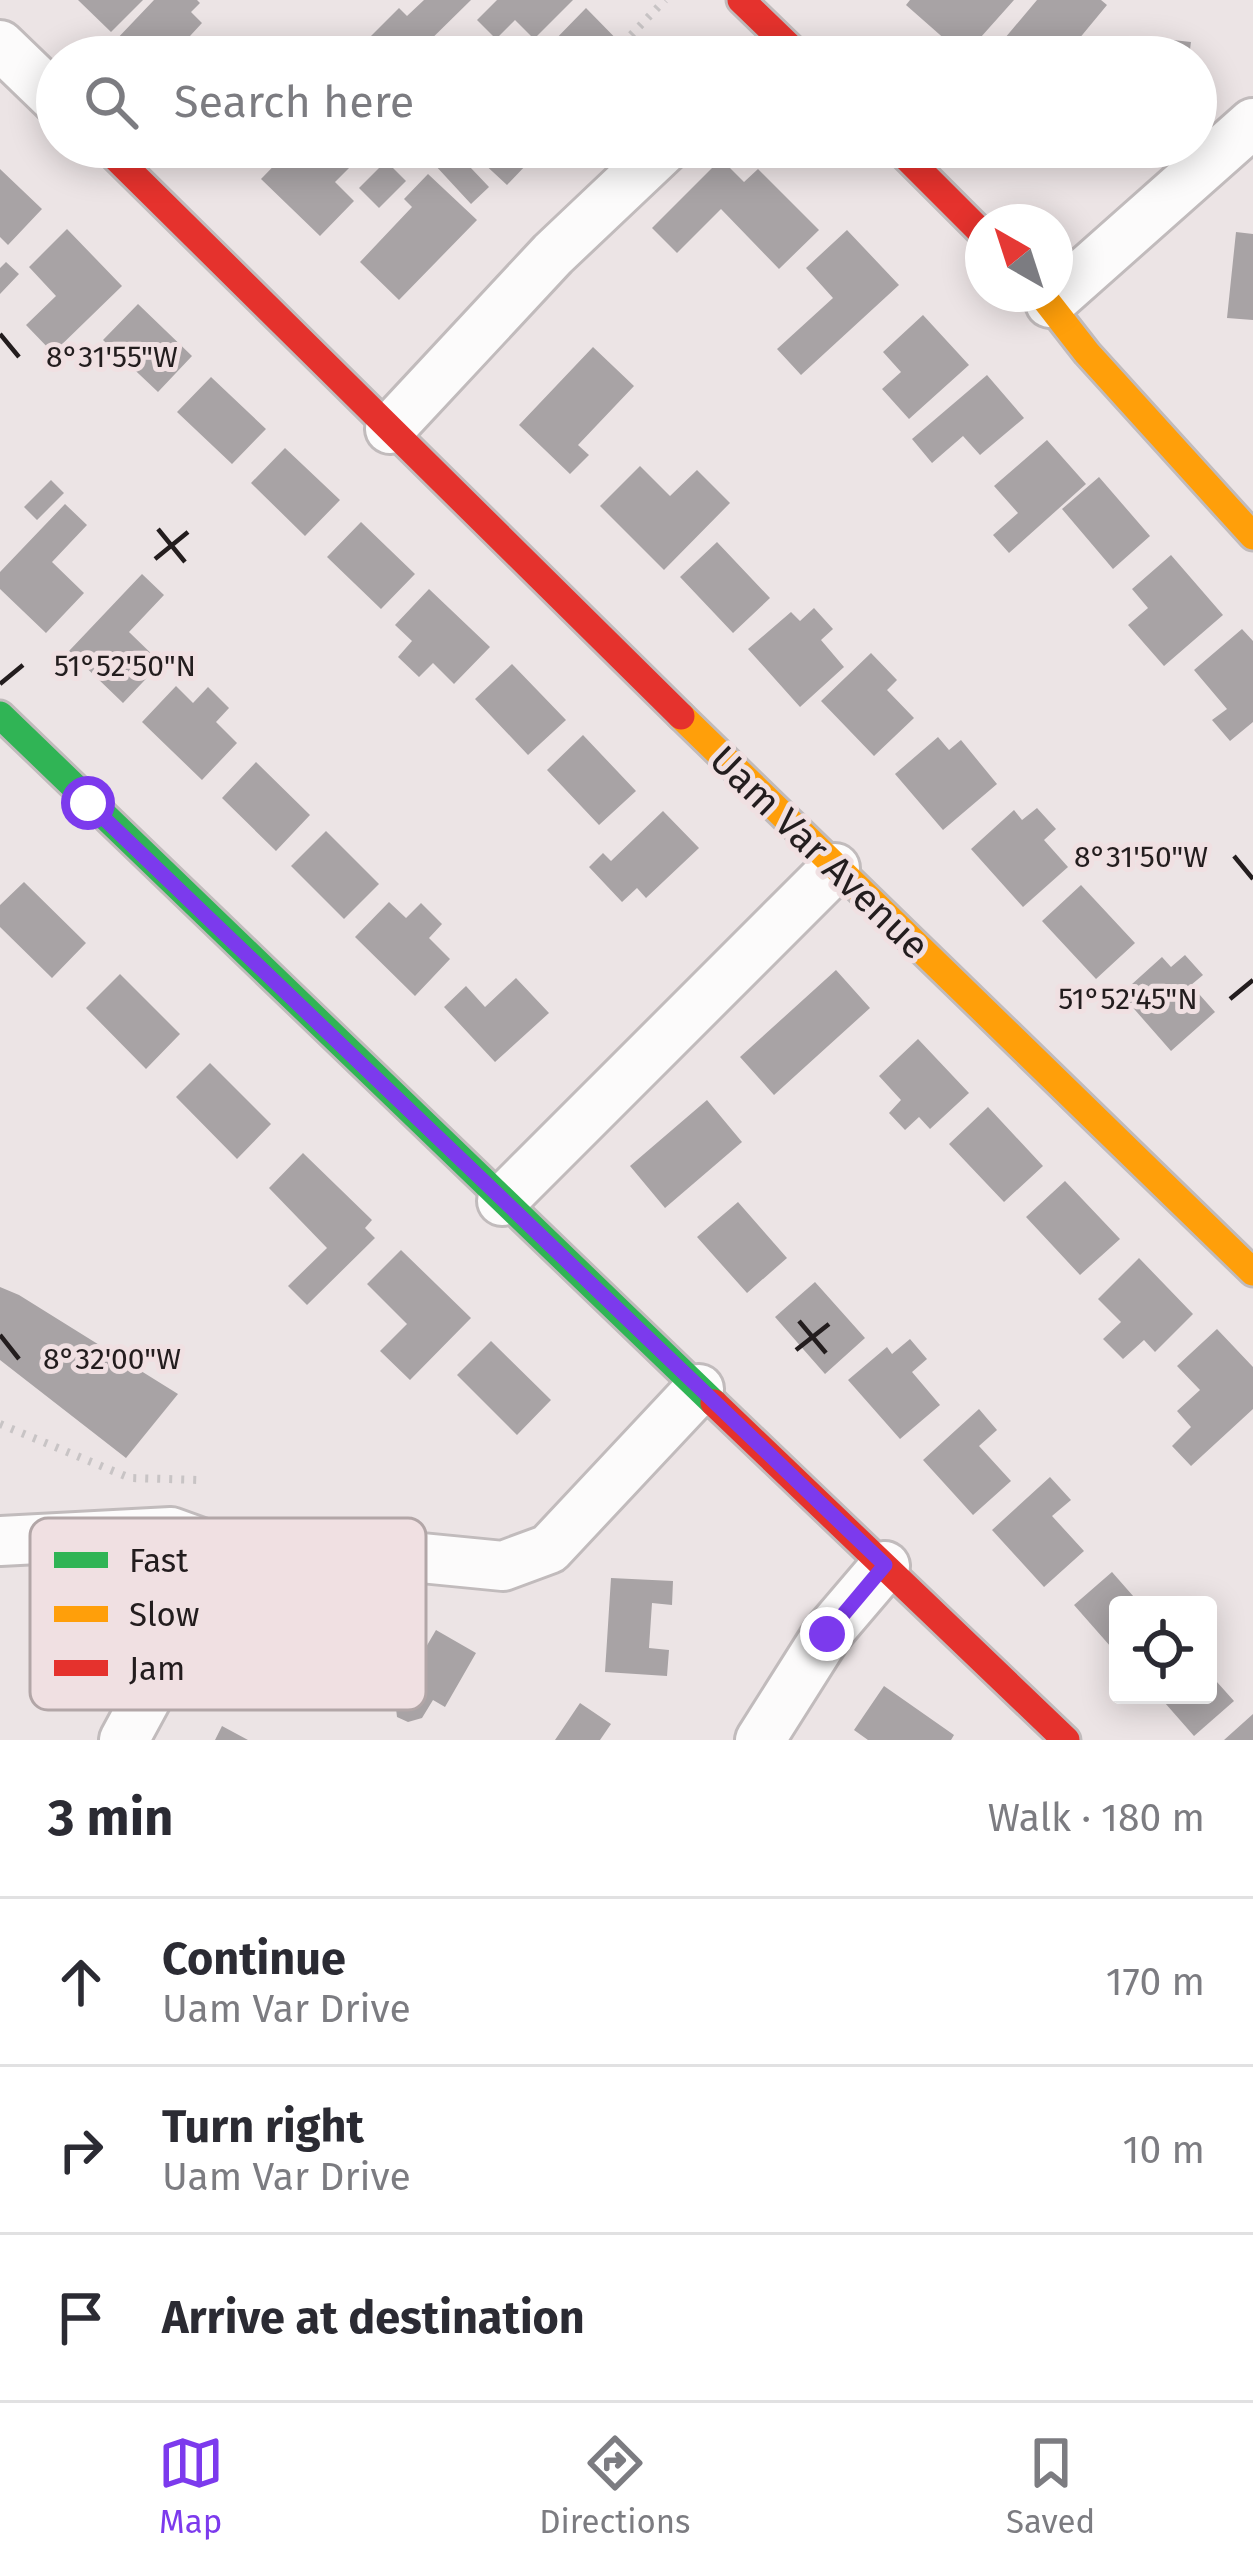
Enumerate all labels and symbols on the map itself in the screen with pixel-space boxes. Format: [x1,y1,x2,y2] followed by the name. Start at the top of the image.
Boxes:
[965,204,1073,312] north arrow
[46,339,178,375] text: 8°31'55"W
[54,648,196,684] text: 51°52'50"N
[700,737,938,969] street label: Uam Var Avenue
[61,776,115,830] route start
[1074,839,1208,875] text: 8°31'50"W
[1058,981,1198,1017] text: 51°52'45"N
[43,1341,181,1377] text: 8°32'00"W
[30,1518,426,1710] legend
[129,1541,188,1581] text: Fast
[129,1595,199,1635] text: Slow
[800,1607,854,1661] route end
[129,1649,185,1689] text: Jam

